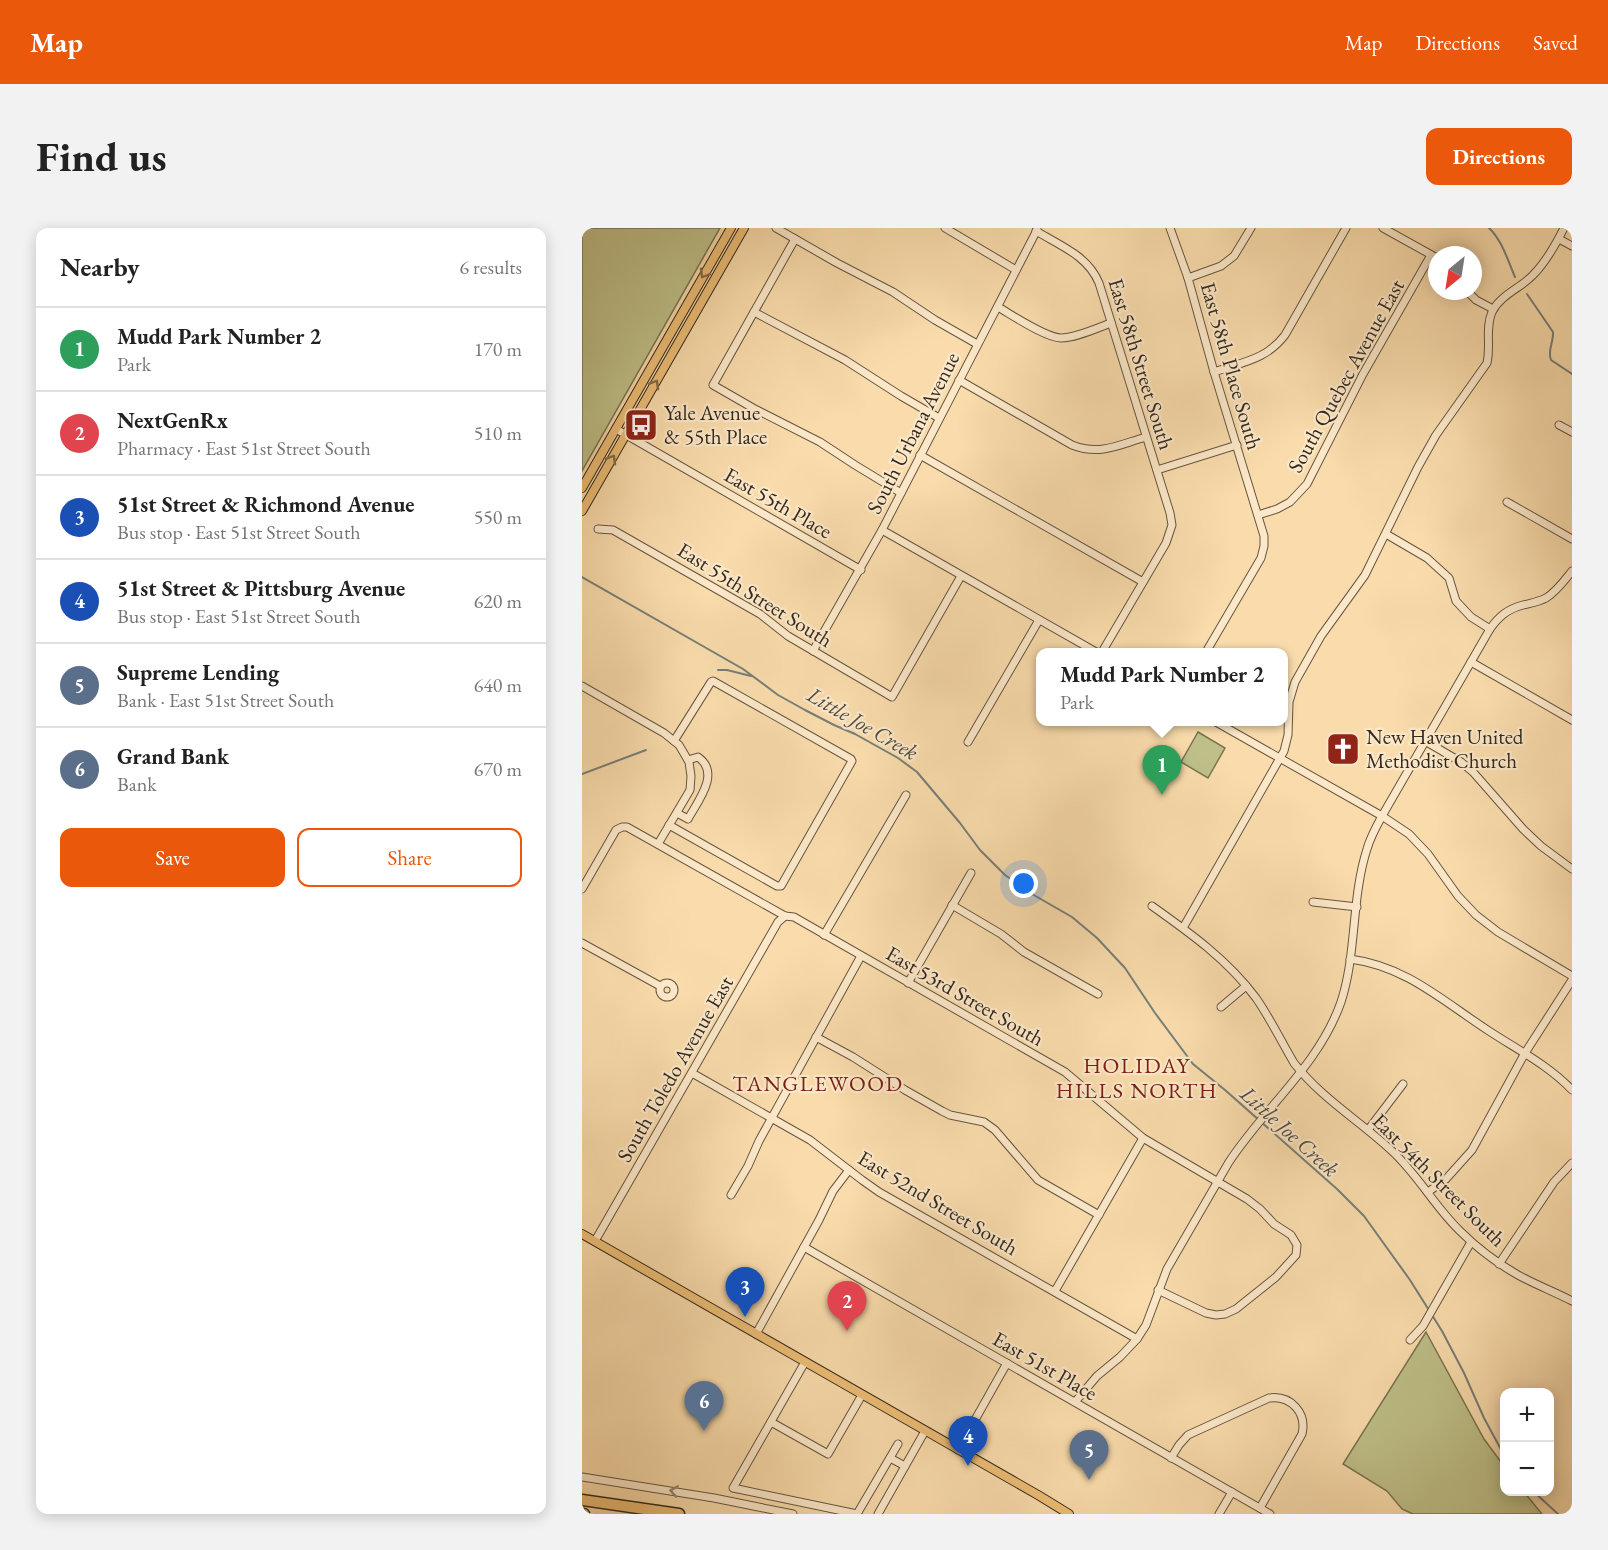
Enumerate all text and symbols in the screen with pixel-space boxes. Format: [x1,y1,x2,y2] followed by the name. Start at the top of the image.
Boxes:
[30,24,83,60] text: Map
[1345,29,1382,56] text: Map
[1415,29,1500,56] text: Directions
[1533,29,1578,56] text: Saved
[1426,128,1572,185] button: Directions
[36,129,167,184] text: Find us
[1428,246,1482,300] north arrow
[60,250,140,284] text: Nearby
[459,254,522,280] text: 6 results
[700,268,711,279] one-way arrow
[1281,274,1411,478] street label: South Quebec Avenue East
[1103,275,1180,453] street label: East 58th Street South
[1195,279,1268,453] street label: East 58th Place South
[117,322,321,351] text: Mudd Park Number 2
[74,336,85,362] text: 1
[474,336,522,362] text: 170 m
[860,347,965,518] street label: South Urbana Avenue
[117,351,151,377] text: Park
[648,380,659,390] one-way arrow
[664,399,767,450] place label: Yale Avenue & 55th Place
[117,406,228,435] text: NextGenRx
[623,407,659,443] bus stop icon: Yale Avenue & 55th Place
[74,420,85,446] text: 2
[474,420,522,446] text: 510 m
[117,435,371,461] text: Pharmacy · East 51st Street South
[605,455,616,465] one-way arrow
[719,461,837,544] street label: East 55th Place
[117,490,415,519] text: 51st Street & Richmond Avenue
[74,504,85,530] text: 3
[474,504,522,530] text: 550 m
[117,519,360,545] text: Bus stop · East 51st Street South
[673,536,838,653] street label: East 55th Street South
[117,574,405,603] text: 51st Street & Pittsburg Avenue
[74,588,85,614] text: 4
[474,588,522,614] text: 620 m
[117,603,360,629] text: Bus stop · East 51st Street South
[1036,648,1288,726] popup
[117,658,279,687] text: Supreme Lending
[1060,660,1264,689] text: Mudd Park Number 2
[74,672,85,698] text: 5
[474,672,522,698] text: 640 m
[801,680,923,767] water label: Little Joe Creek
[117,687,334,713] text: Bank · East 51st Street South
[1060,689,1094,715] text: Park
[1366,723,1524,774] place label: New Haven United Methodist Church
[1325,731,1361,767] church icon: New Haven United Methodist Church
[117,742,229,771] text: Grand Bank
[1142,746,1182,795] pin: 1
[74,756,85,782] text: 6
[474,756,522,782] text: 670 m
[117,771,157,797] text: Bank
[60,828,285,887] button: Save
[297,828,522,887] button: Share
[1009,869,1038,898] your location
[881,939,1049,1052] street label: East 53rd Street South
[610,970,739,1167] street label: South Toledo Avenue East
[1056,1051,1218,1105] district label: HOLIDAY HILLS NORTH
[732,1069,904,1098] district label: TANGLEWOOD
[1233,1079,1345,1183] water label: Little Joe Creek
[1367,1107,1512,1252] street label: East 54th Street South
[853,1144,1024,1261] street label: East 52nd Street South
[726,1268,764,1317] pin: 3
[828,1282,866,1331] pin: 2
[988,1325,1102,1406] street label: East 51st Place
[684,1382,724,1431] pin: 6
[1500,1388,1554,1496] map controls
[1500,1388,1554,1442] button: +
[948,1416,988,1466] pin: 4
[1070,1430,1108,1480] pin: 5
[1500,1442,1554,1496] button: −
[669,1485,679,1498] one-way arrow

